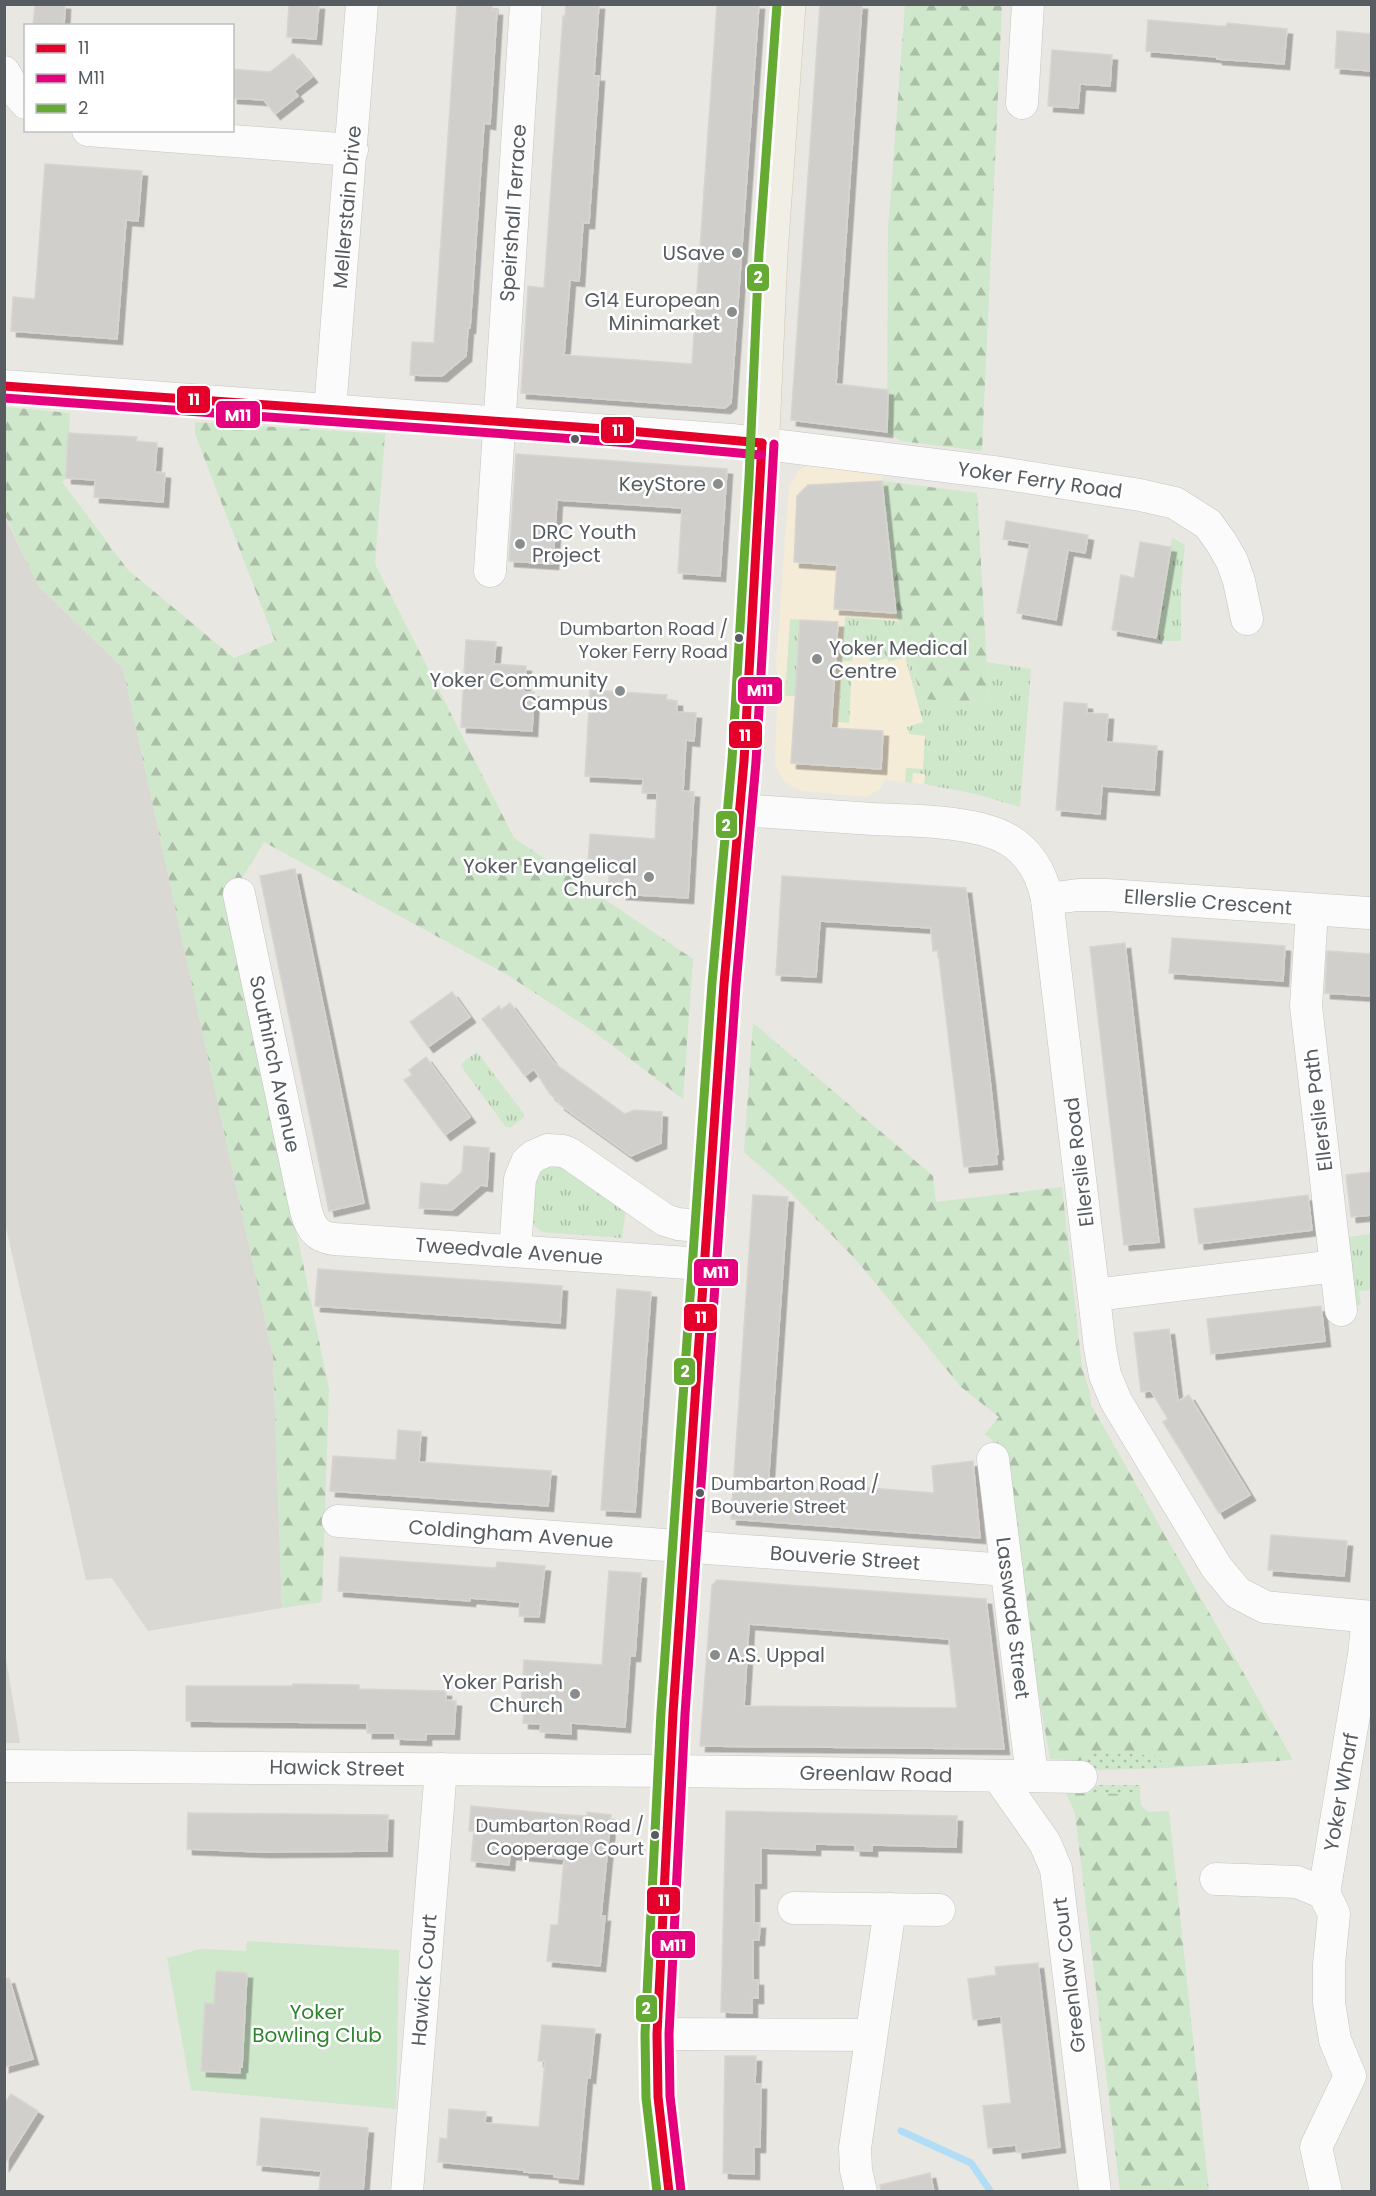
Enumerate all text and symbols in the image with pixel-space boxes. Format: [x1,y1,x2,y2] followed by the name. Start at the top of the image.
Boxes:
[24,24,234,132] legend
[78,35,90,60] text: 11
[78,65,105,90] text: M11
[78,95,88,120] text: 2
[493,123,533,303] street label: Speirshall Terrace
[326,124,368,290] street label: Mellerstain Drive
[663,239,725,267] place label: USave
[730,246,744,260] marker: USave
[746,263,770,292] line badge: 2
[753,266,763,289] text: 2
[585,286,720,337] place label: G14 European Minimarket
[725,305,739,319] marker: G14 European Minimarket
[176,385,211,414] line badge: 11
[188,388,200,411] text: 11
[215,400,261,429] line badge: M11
[225,404,251,427] text: M11
[600,416,635,444] line badge: 11
[612,419,624,442] text: 11
[569,433,581,445] unlabelled marker
[956,455,1124,505] street label: Yoker Ferry Road
[619,470,706,498] place label: KeyStore
[711,477,725,491] marker: KeyStore
[532,518,636,569] place label: DRC Youth Project
[513,537,527,551] marker: DRC Youth Project
[560,616,728,664] place label: Dumbarton Road / Yoker Ferry Road
[733,632,745,644] marker: Dumbarton Road / Yoker Ferry Road
[829,634,968,685] place label: Yoker Medical Centre
[810,652,824,666] marker: Yoker Medical Centre
[430,666,608,717] place label: Yoker Community Campus
[737,676,783,705] line badge: M11
[747,679,773,702] text: M11
[613,684,627,698] marker: Yoker Community Campus
[728,720,763,749] line badge: 11
[739,724,751,747] text: 11
[715,810,738,839] line badge: 2
[721,814,731,837] text: 2
[463,852,637,903] place label: Yoker Evangelical Church
[642,870,656,884] marker: Yoker Evangelical Church
[1123,882,1293,922] street label: Ellerslie Crescent
[243,973,307,1155] street label: Southinch Avenue
[1297,1047,1339,1173] street label: Ellerslie Path
[1057,1096,1101,1228] street label: Ellerslie Road
[414,1230,604,1272] street label: Tweedvale Avenue
[693,1258,739,1287] line badge: M11
[703,1261,729,1284] text: M11
[683,1303,718,1332] line badge: 11
[695,1306,707,1329] text: 11
[673,1357,696,1386] line badge: 2
[680,1360,690,1383] text: 2
[711,1471,879,1519] place label: Dumbarton Road / Bouverie Street
[694,1487,706,1499] marker: Dumbarton Road / Bouverie Street
[408,1513,614,1555] street label: Coldingham Avenue
[989,1536,1037,1700] street label: Lasswade Street
[769,1539,921,1577] street label: Bouverie Street
[727,1641,825,1669] place label: A.S. Uppal
[708,1648,722,1662] marker: A.S. Uppal
[442,1668,563,1719] place label: Yoker Parish Church
[568,1687,582,1701] marker: Yoker Parish Church
[1317,1731,1365,1853] street label: Yoker Wharf
[269,1753,405,1783] street label: Hawick Street
[799,1759,953,1789] street label: Greenlaw Road
[476,1813,644,1861] place label: Dumbarton Road / Cooperage Court
[649,1829,661,1841] marker: Dumbarton Road / Cooperage Court
[646,1886,681,1915] line badge: 11
[658,1889,670,1912] text: 11
[1046,1896,1092,2054] street label: Greenlaw Court
[404,1913,444,2047] street label: Hawick Court
[651,1930,696,1959] line badge: M11
[660,1934,686,1957] text: M11
[635,1994,658,2023] line badge: 2
[641,1997,651,2020] text: 2
[252,1998,382,2049] park label: Yoker Bowling Club

